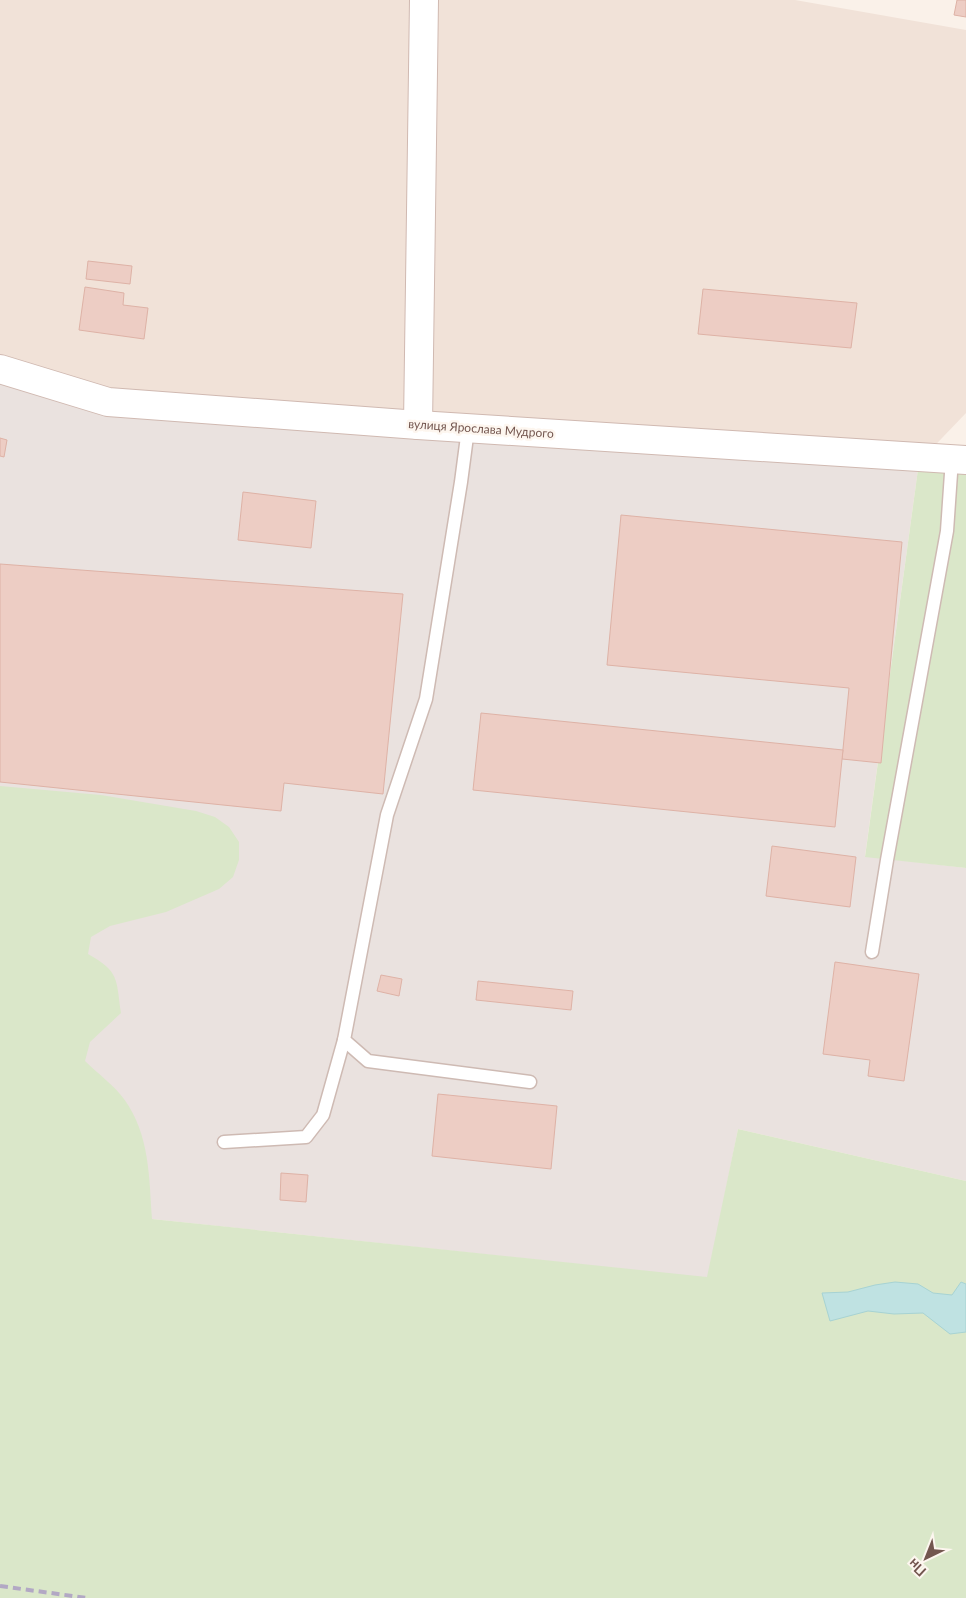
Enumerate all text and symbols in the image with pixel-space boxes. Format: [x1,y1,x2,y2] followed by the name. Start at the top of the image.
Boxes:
[408,416,554,441] street label: вулиця Ярослава Мудрого
[901,1533,951,1583] north arrow
[904,1555,929,1580] text: Пн

